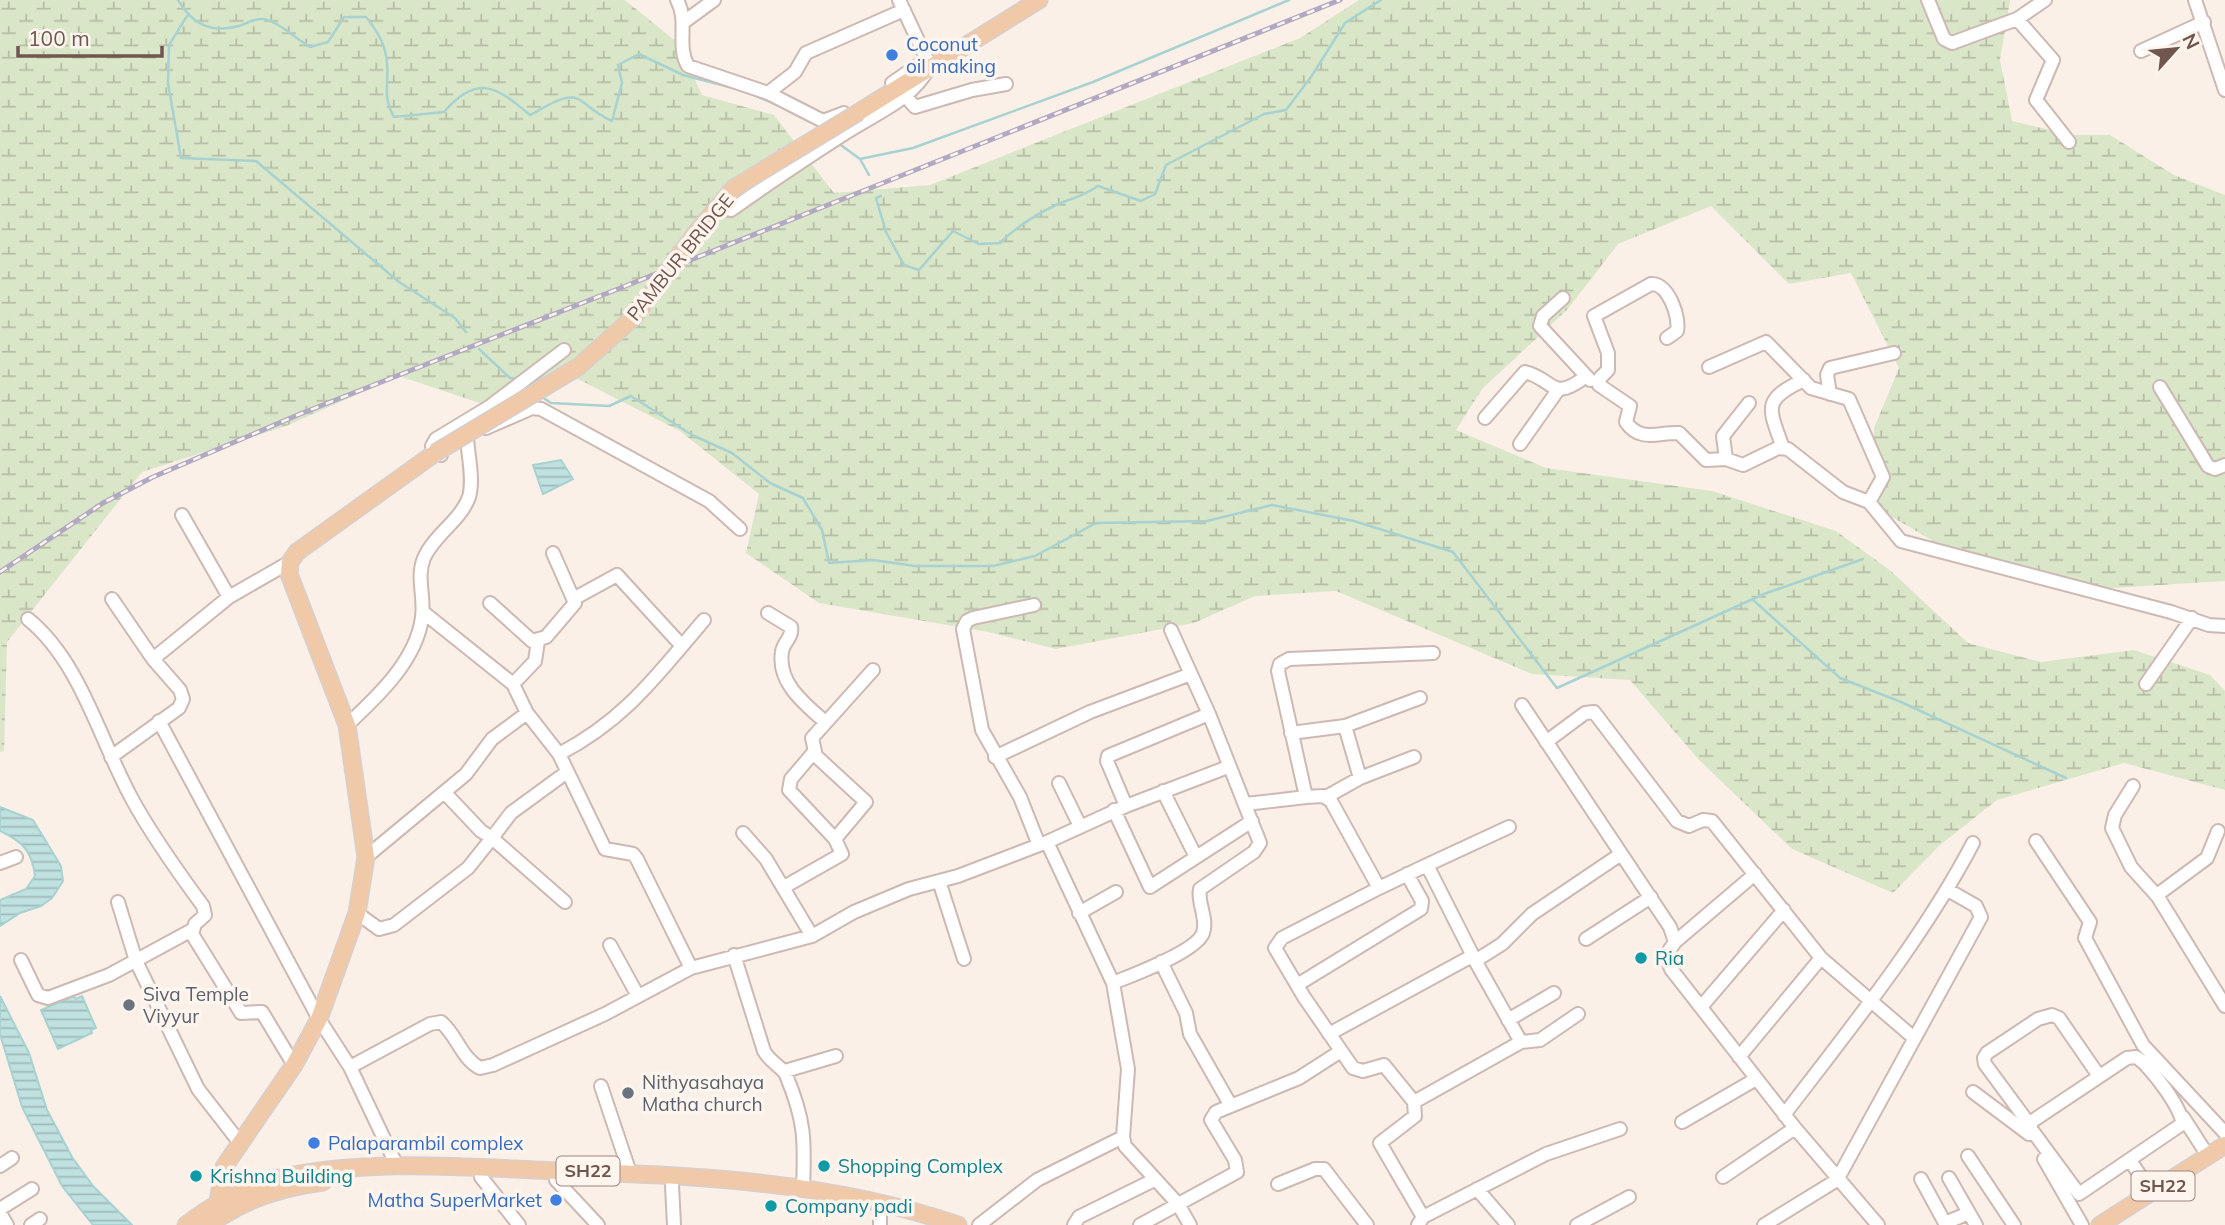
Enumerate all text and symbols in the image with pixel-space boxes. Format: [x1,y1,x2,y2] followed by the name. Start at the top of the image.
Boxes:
[18,14,161,58] scale bar
[2141,14,2211,84] north arrow
[28,25,90,51] text: 100 m
[2177,29,2205,53] text: N
[906,32,996,78] place label: Coconut oil making
[884,47,900,63] marker: Coconut oil making
[621,189,739,325] street label: PAMBUR BRIDGE
[1655,946,1684,970] place label: Ria
[1633,950,1649,966] marker: Ria
[143,982,249,1028] place label: Siva Temple Viyyur
[121,997,137,1013] marker: Siva Temple Viyyur
[642,1070,764,1116] place label: Nithyasahaya Matha church
[620,1085,636,1101] marker: Nithyasahaya Matha church
[328,1131,523,1155] place label: Palaparambil complex
[306,1135,322,1151] marker: Palaparambil complex
[838,1154,1003,1178] place label: Shopping Complex
[556,1156,620,1186] road number: SH22
[816,1158,832,1174] marker: Shopping Complex
[210,1164,353,1188] place label: Krishna Building
[188,1168,204,1184] marker: Krishna Building
[2132,1171,2194,1200] road number: SH22
[368,1188,542,1212] place label: Matha SuperMarket
[548,1192,564,1208] marker: Matha SuperMarket
[785,1194,912,1218] place label: Company padi
[763,1198,779,1214] marker: Company padi

